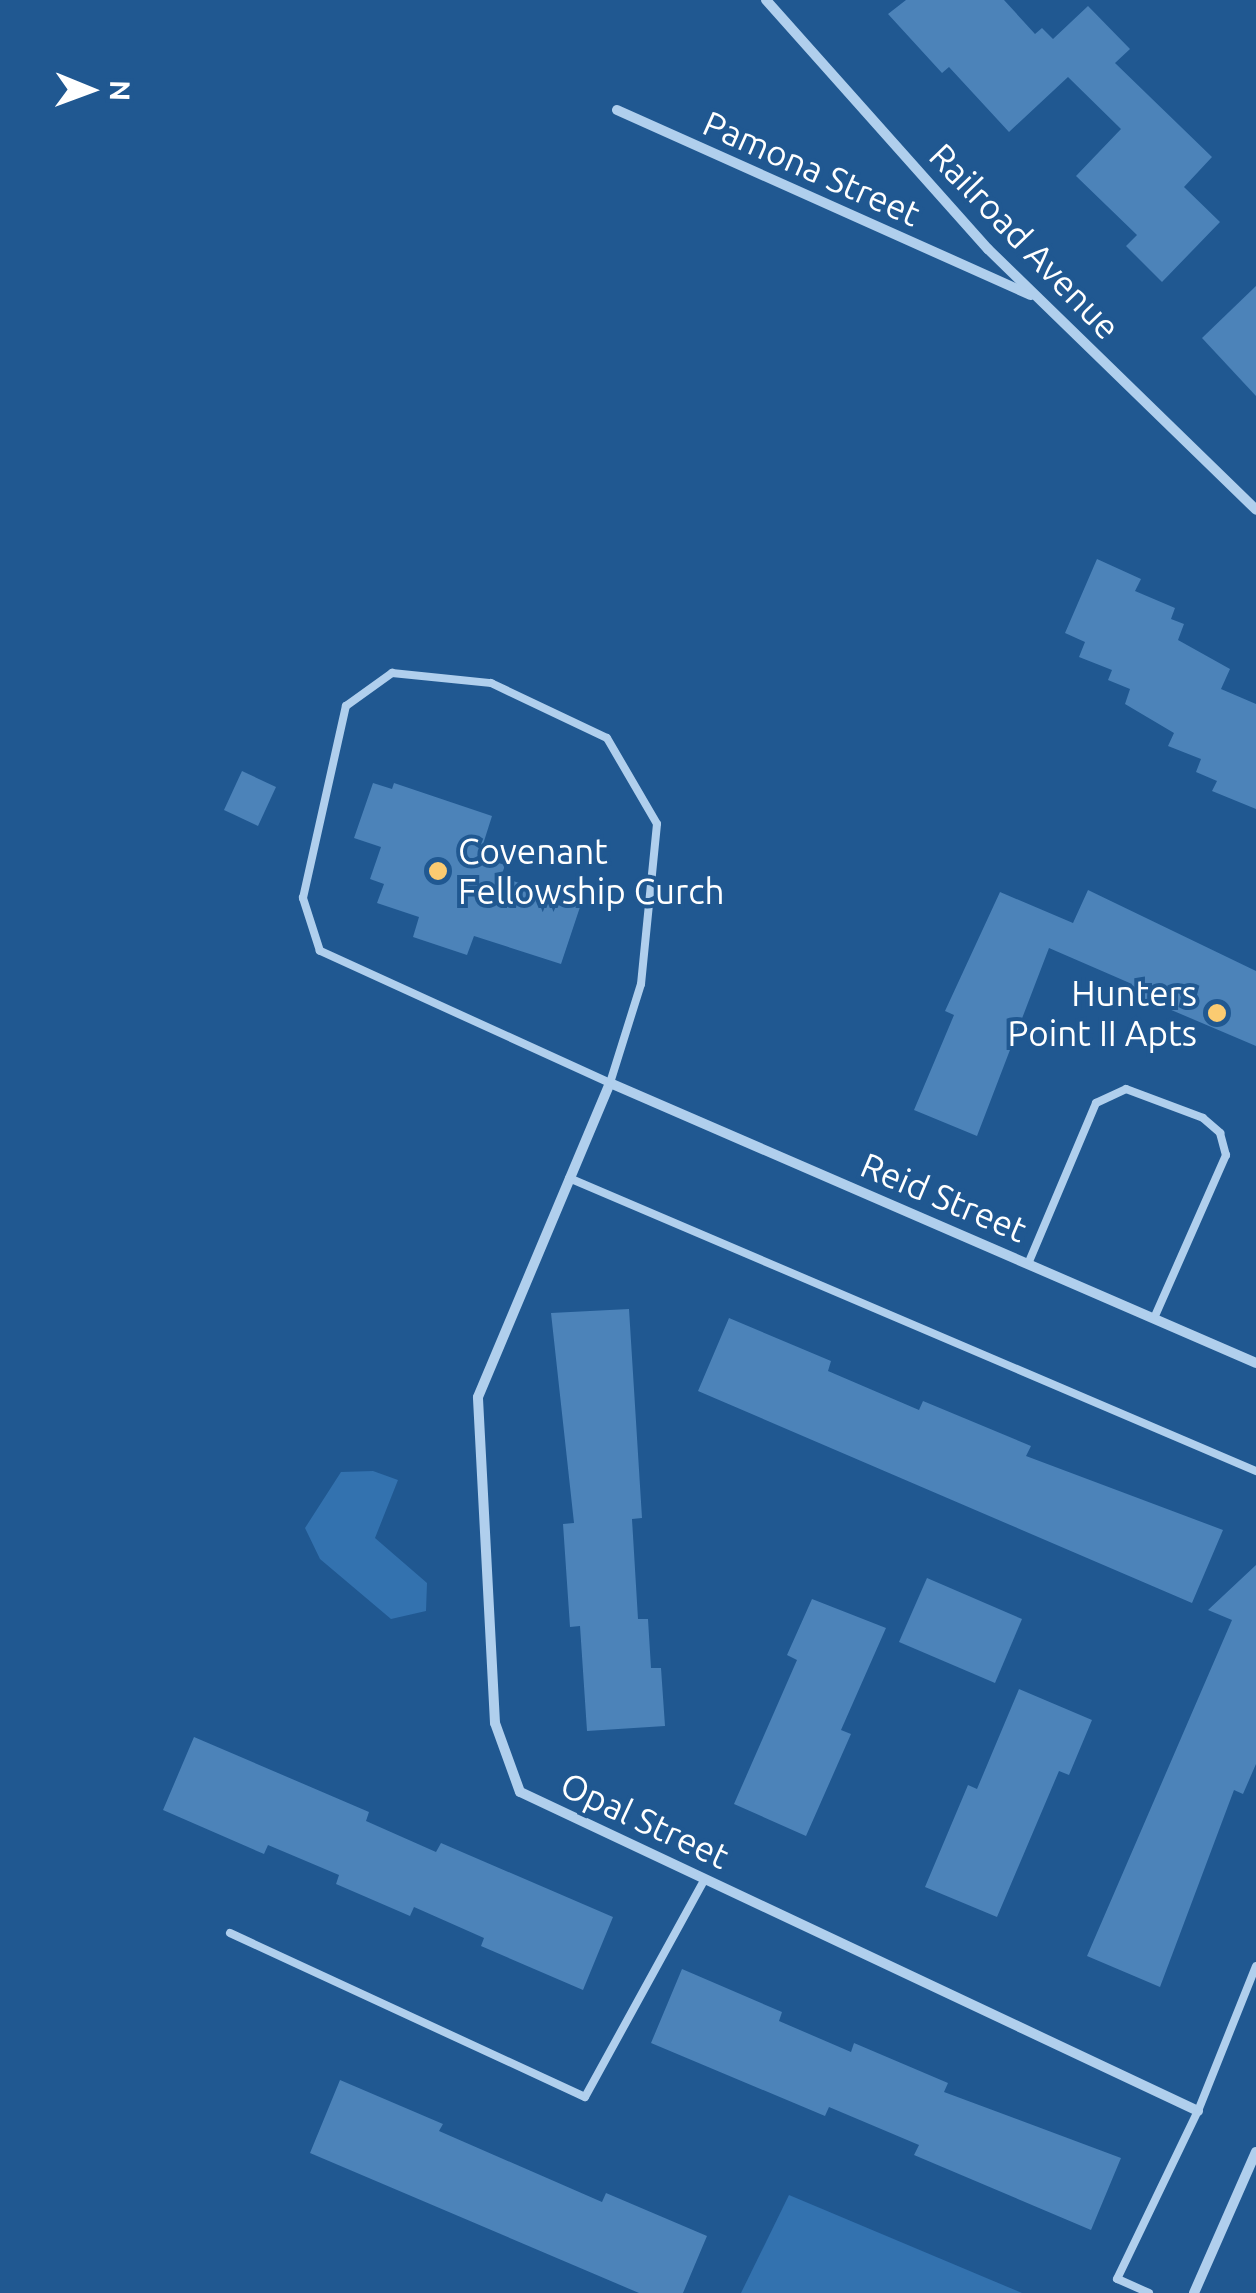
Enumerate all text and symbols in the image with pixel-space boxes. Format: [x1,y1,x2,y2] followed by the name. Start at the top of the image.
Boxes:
[40,40,140,140] north arrow
[105,80,136,101] text: N
[697,101,927,235] street label: Pamona Street
[921,135,1129,347] street label: Railroad Avenue
[458,830,724,912] place label: Covenant Fellowship Curch
[427,860,449,882] marker: Covenant Fellowship Curch
[1008,972,1197,1054] place label: Hunters Point II Apts
[1206,1002,1228,1024] marker: Hunters Point II Apts
[855,1143,1033,1251] street label: Reid Street
[554,1763,736,1877] street label: Opal Street

